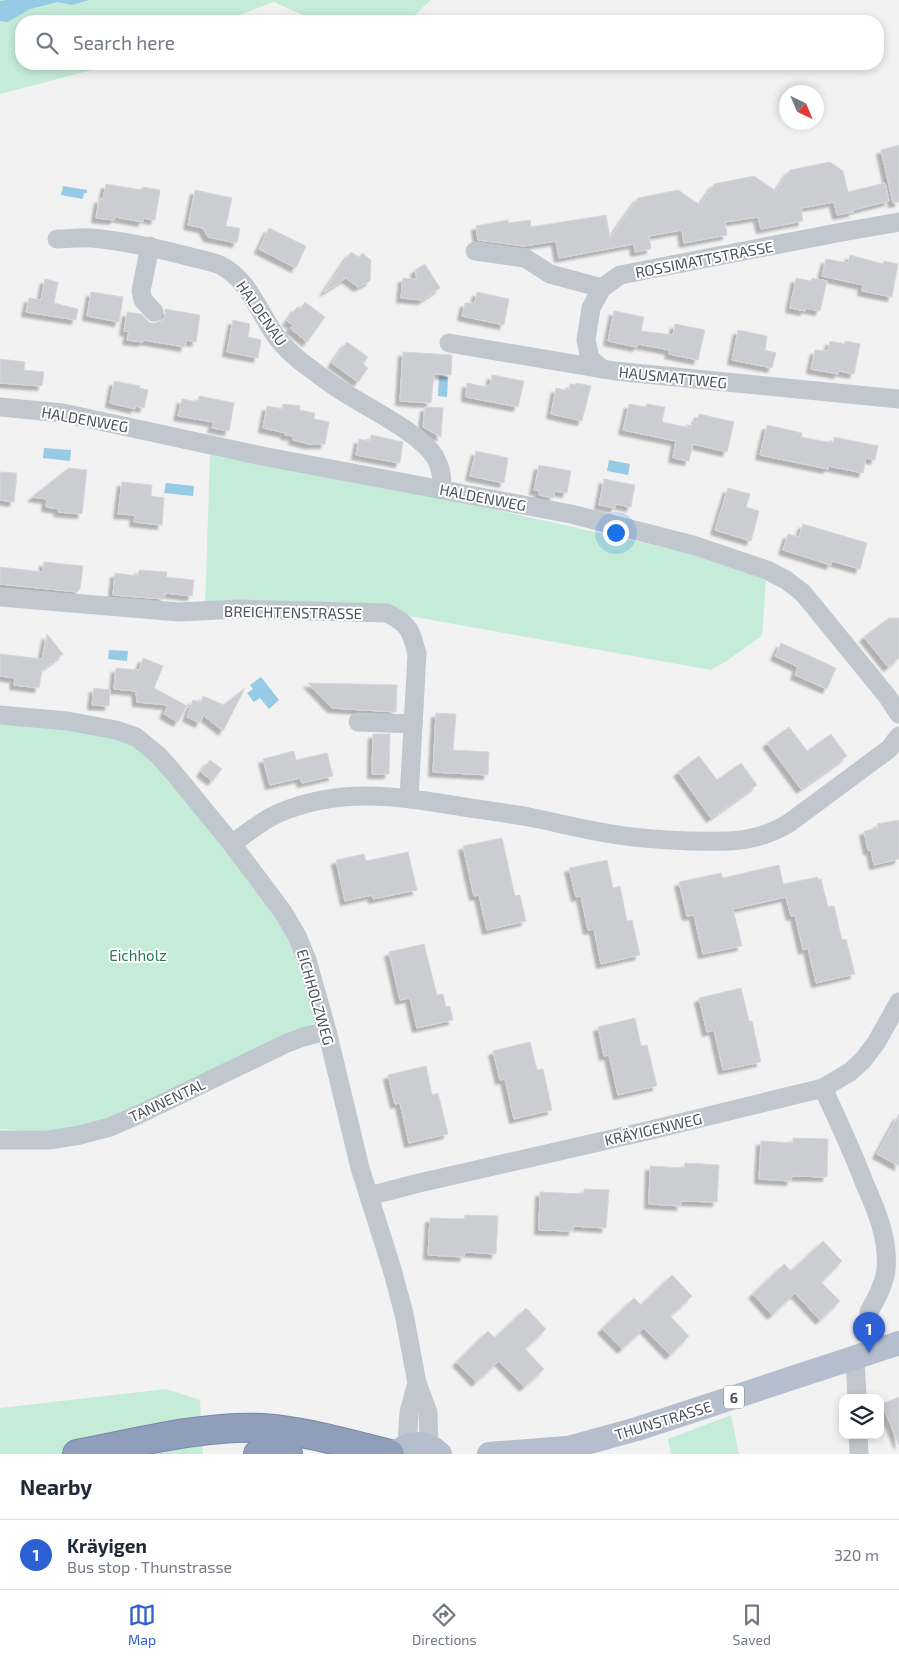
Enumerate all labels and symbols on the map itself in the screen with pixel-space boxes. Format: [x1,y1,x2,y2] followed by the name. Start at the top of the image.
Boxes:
[779,85,824,130] north arrow
[634,237,774,281] street label: ROSSIMATTSTRASSE
[233,277,291,349] street label: HALDENAU
[618,362,728,392] street label: HAUSMATTWEG
[40,403,130,435] street label: HALDENWEG
[438,480,528,514] street label: HALDENWEG
[603,520,629,546] your location
[224,602,362,622] street label: BREICHTENSTRASSE
[109,946,167,964] park label: Eichholz
[294,947,338,1047] street label: EICHHOLZWEG
[126,1074,208,1126] street label: TANNENTAL
[603,1109,703,1149] street label: KRÄYIGENWEG
[853,1312,885,1353] pin: 1
[724,1385,744,1408] road number: 6
[612,1397,714,1443] street label: THUNSTRASSE

